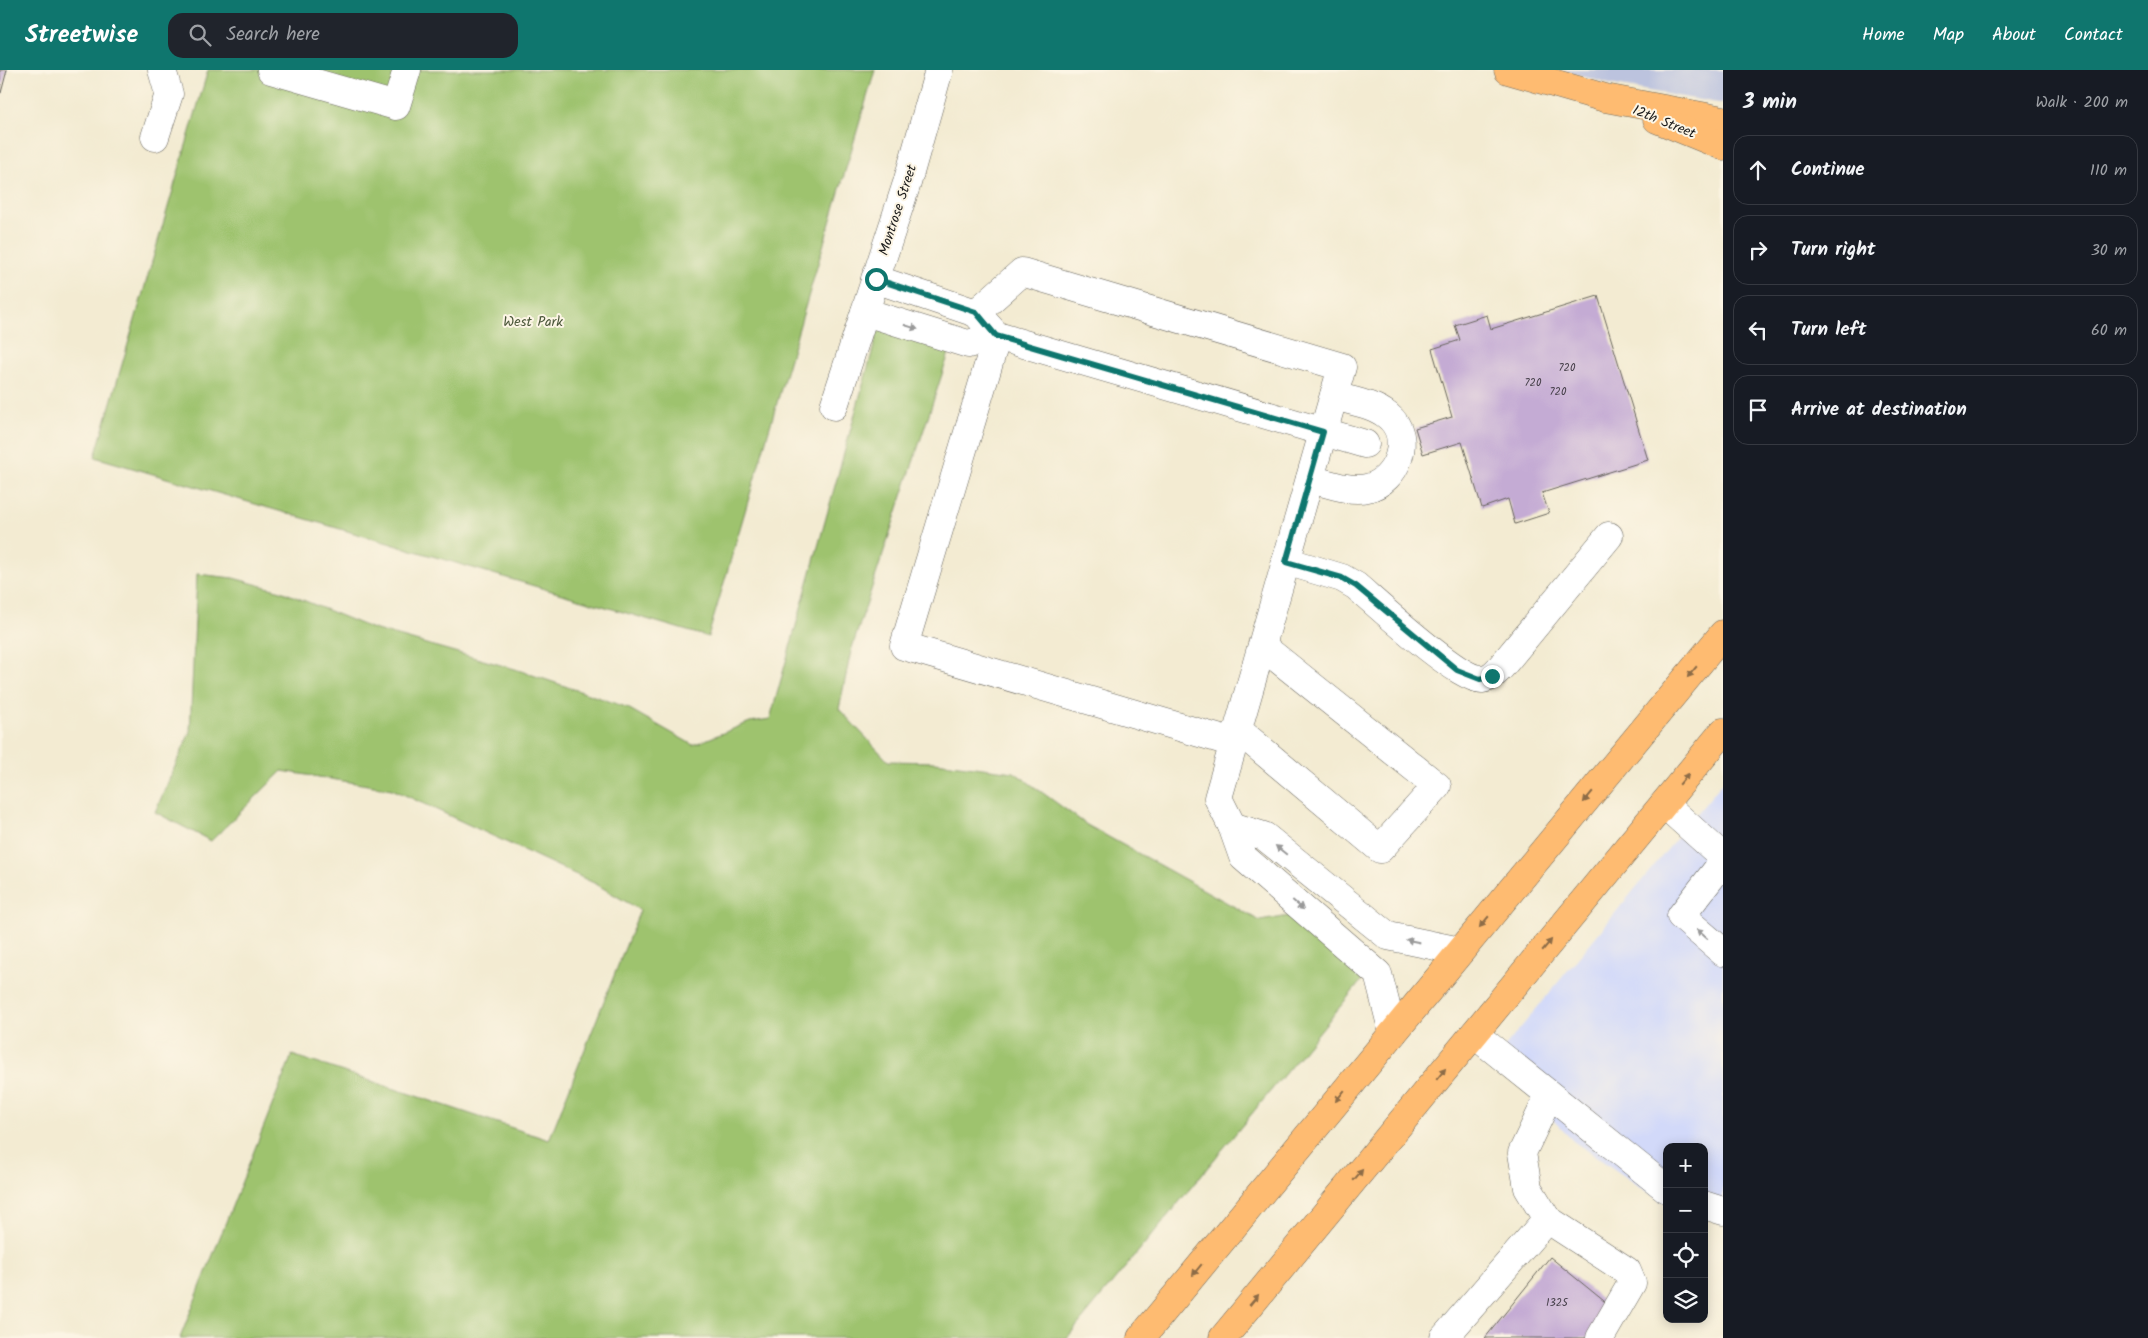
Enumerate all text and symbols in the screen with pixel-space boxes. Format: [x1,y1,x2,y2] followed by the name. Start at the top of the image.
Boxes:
[168,13,518,58] search box
[25,16,138,55] text: Streetwise
[226,20,320,50] text: Search here
[186,21,214,49] icon: search
[1862,21,1905,50] text: Home
[1933,21,1964,50] text: Map
[1992,21,2036,50] text: About
[2064,21,2123,50] text: Contact
[1743,86,1797,119] text: 3 min
[2035,90,2128,115] text: Walk · 200 m
[1629,99,1700,145] street label: 12th Street
[1791,155,1864,185] text: Continue
[1744,156,1772,184] icon: ahead
[2090,158,2127,183] text: 110 m
[873,161,923,258] street label: Montrose Street
[1791,235,1876,265] text: Turn right
[1744,236,1772,264] icon: right
[2091,238,2127,263] text: 30 m
[865,268,888,291] route start
[503,311,563,333] park label: West Park
[1791,315,1866,345] text: Turn left
[1744,316,1772,344] icon: left
[2091,318,2127,343] text: 60 m
[904,323,919,331] one-way arrow
[1559,359,1576,377] house number: 720
[1525,374,1542,392] house number: 720
[1550,383,1567,401] house number: 720
[1791,395,1967,425] text: Arrive at destination
[1744,396,1772,424] icon: arrive
[1481,665,1504,688] route end
[1686,665,1697,678] one-way arrow
[1679,772,1690,785] one-way arrow
[1583,790,1594,803] one-way arrow
[1275,844,1288,855] one-way arrow
[1292,900,1305,911] one-way arrow
[1479,915,1490,928] one-way arrow
[1697,928,1709,940] one-way arrow
[1405,937,1420,945] one-way arrow
[1542,938,1553,951] one-way arrow
[1435,1068,1446,1081] one-way arrow
[1335,1089,1346,1102] one-way arrow
[1663,1143,1708,1323] map controls
[1663,1143,1708,1188] button: +
[1352,1169,1363,1181] one-way arrow
[1663,1188,1708,1233] button: −
[1663,1233,1708,1278] button: locate
[1192,1263,1203,1276] one-way arrow
[1663,1278,1708,1323] button: layers
[1249,1294,1260,1307] one-way arrow
[1546,1294,1569,1312] house number: 1325

